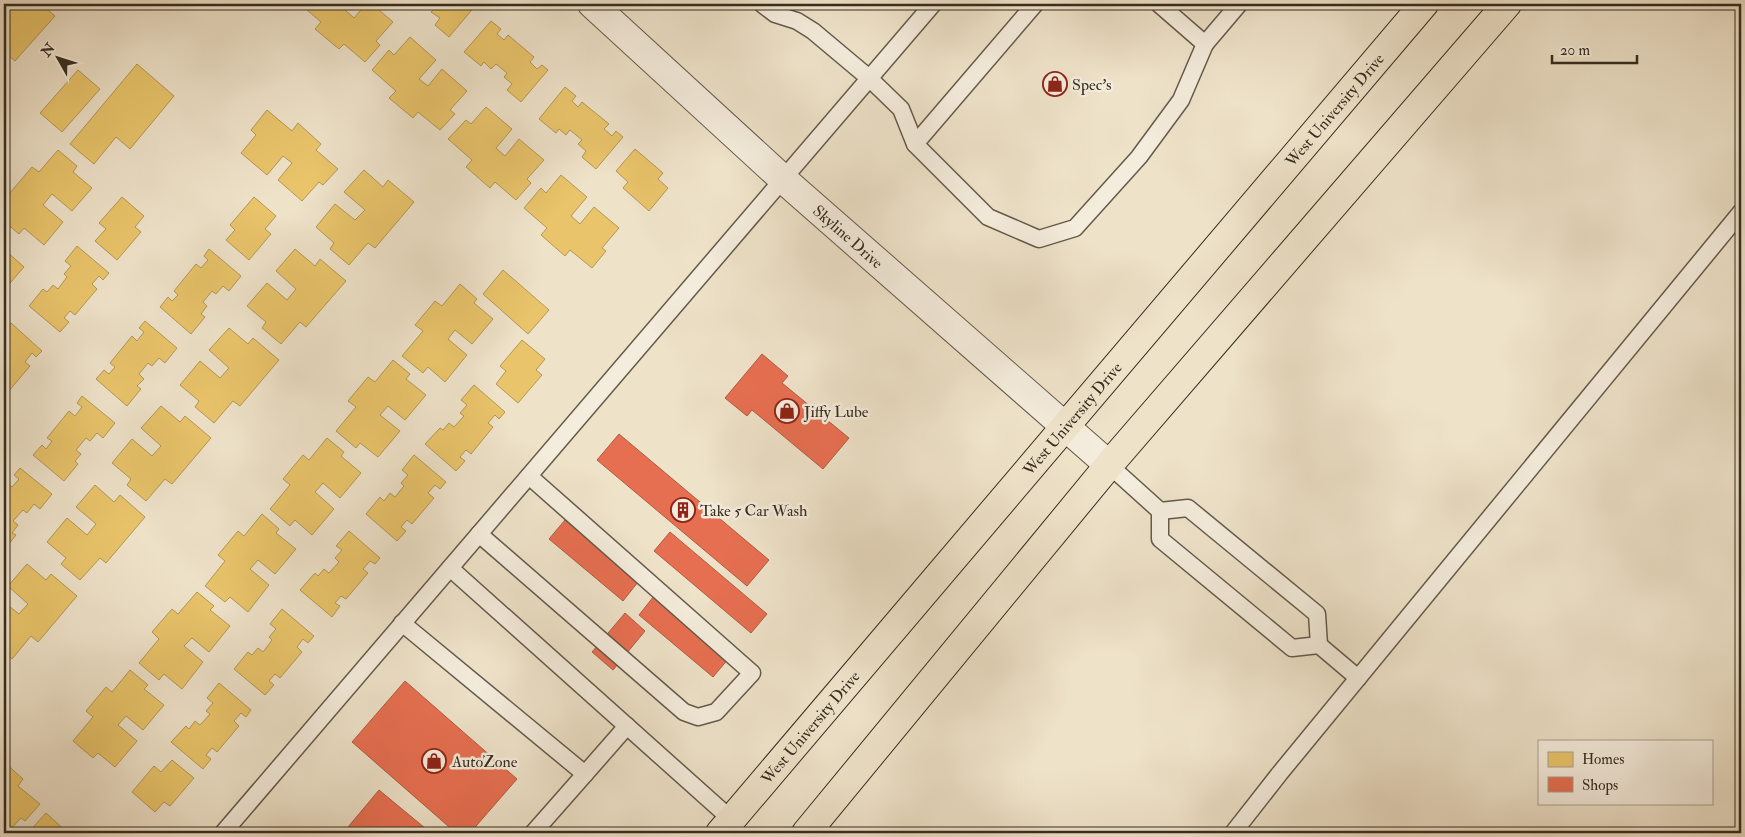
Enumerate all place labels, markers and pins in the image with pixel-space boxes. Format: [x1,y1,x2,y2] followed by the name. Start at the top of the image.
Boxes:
[1042,71,1068,97] shop icon: Spec's
[1072,75,1111,96] place label: Spec's
[774,398,800,424] shop icon: Jiffy Lube
[803,402,869,423] place label: Jiffy Lube
[670,497,696,523] building icon: Take 5 Car Wash
[700,501,808,521] place label: Take 5 Car Wash
[421,748,447,774] shop icon: AutoZone
[451,752,518,772] place label: AutoZone

